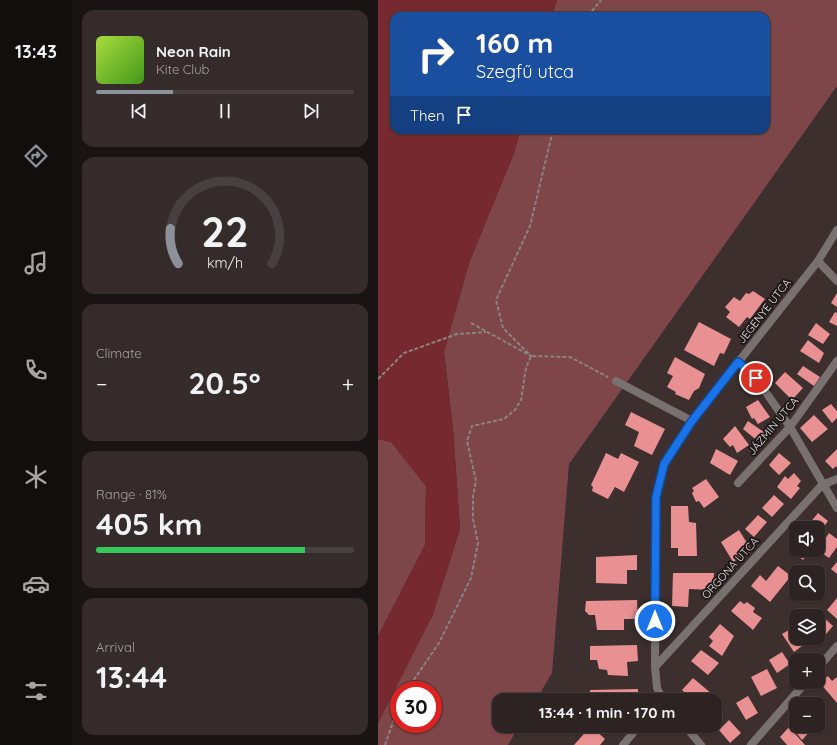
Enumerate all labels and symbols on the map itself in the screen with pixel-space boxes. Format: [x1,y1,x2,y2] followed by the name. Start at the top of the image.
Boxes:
[734,276,794,346] street label: JEGENYE UTCA
[739,361,773,395] pin
[745,394,801,458] street label: JÁZMIN UTCA
[699,534,761,602] street label: ORGONA UTCA
[634,600,676,642] position arrow
[390,681,442,733] speed limit sign: 30

